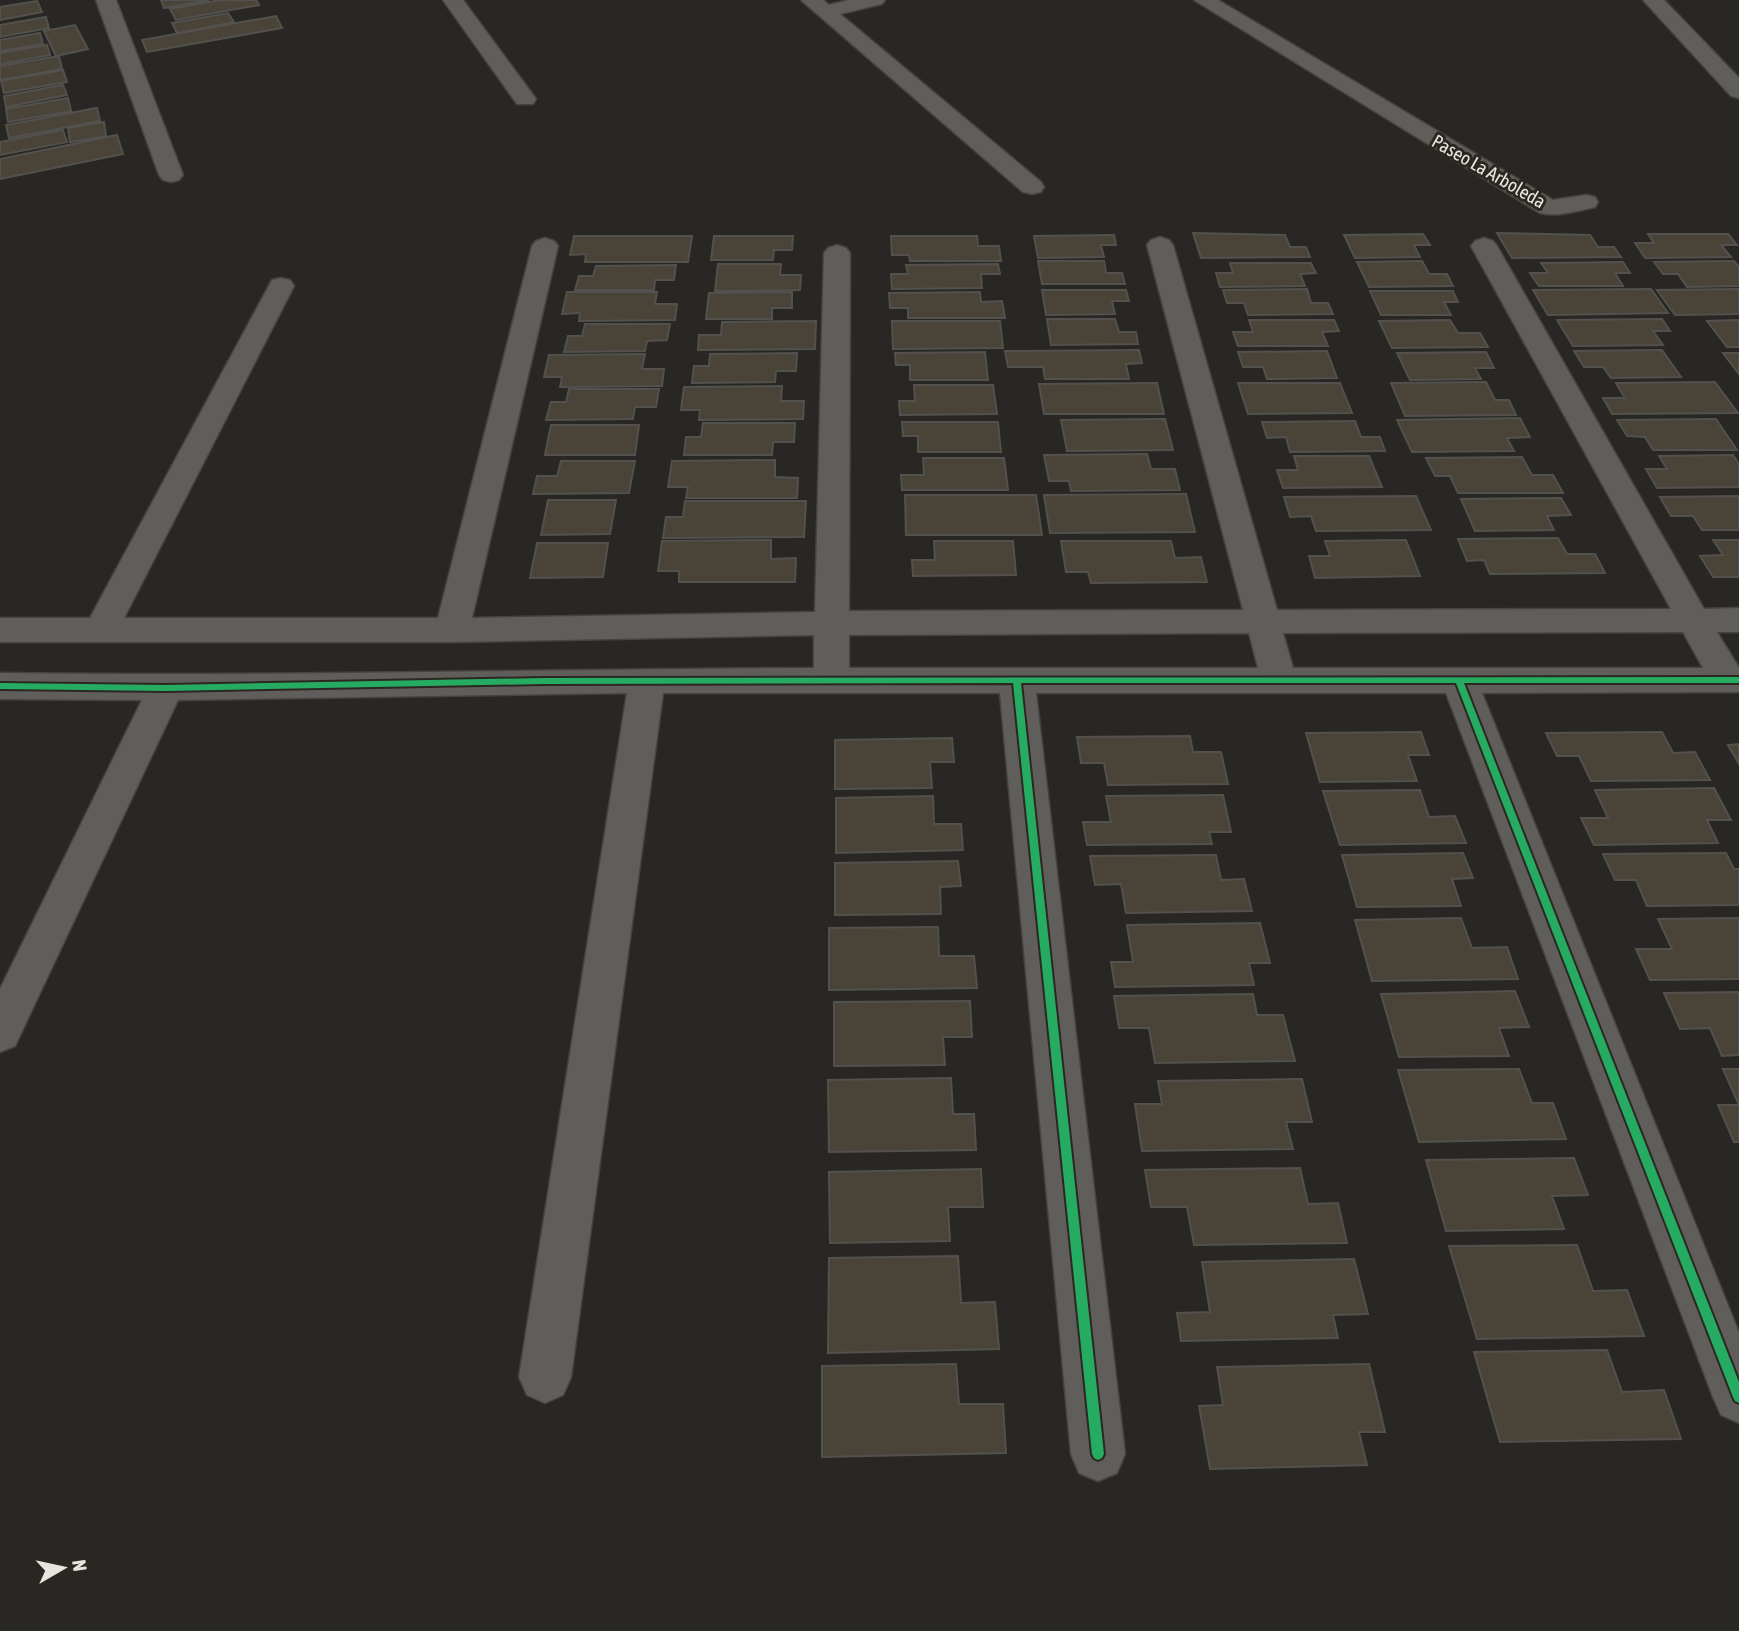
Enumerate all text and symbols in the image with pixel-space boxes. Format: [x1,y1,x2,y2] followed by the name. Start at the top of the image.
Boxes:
[1428,130,1550,212] street label: Paseo La Arboleda
[28,1533,98,1603] north arrow
[68,1558,92,1573] text: N

